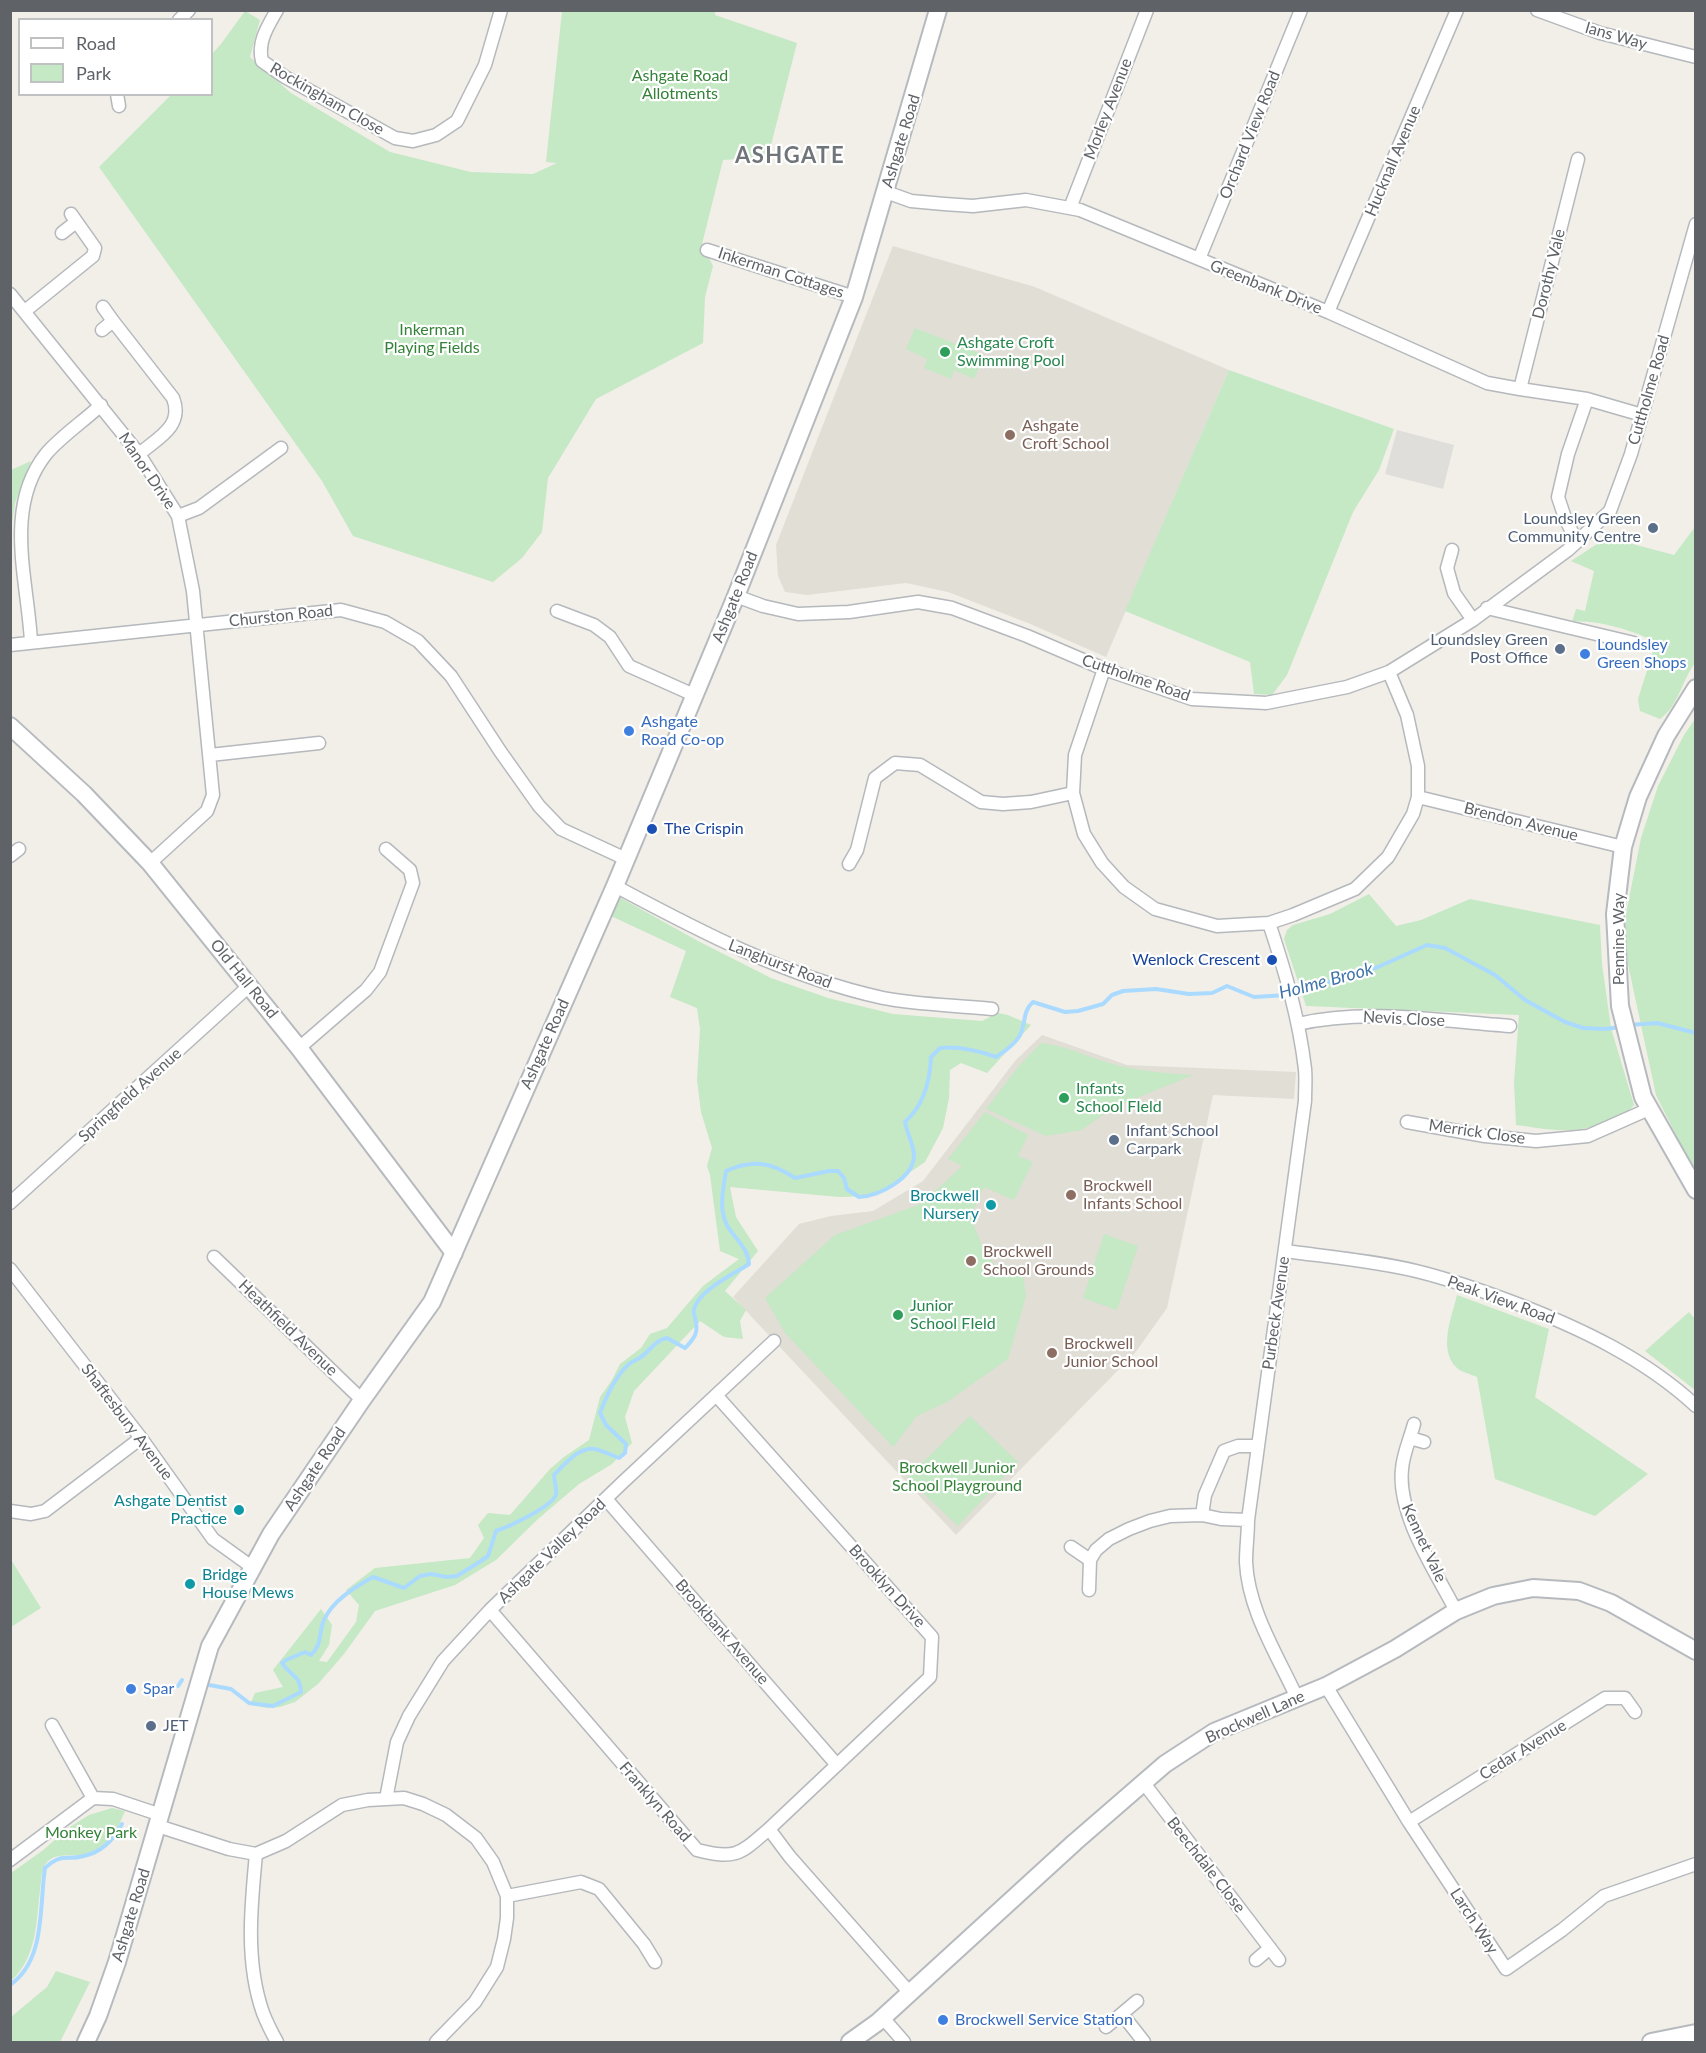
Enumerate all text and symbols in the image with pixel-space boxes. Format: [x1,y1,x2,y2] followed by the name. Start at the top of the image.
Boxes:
[18,18,213,96] legend
[1583,18,1649,54] street label: Ians Way
[76,32,116,54] text: Road
[1080,56,1136,162] street label: Morley Avenue
[267,59,387,139] street label: Rockingham Close
[76,62,111,84] text: Park
[632,66,728,104] park label: Ashgate Road Allotments
[1216,68,1284,202] street label: Orchard View Road
[878,92,924,190] street label: Ashgate Road
[1361,103,1425,219] street label: Hucknall Avenue
[735,143,845,169] district label: ASHGATE
[1529,227,1569,321] street label: Dorothy Vale
[716,244,846,302] street label: Inkerman Cottages
[1207,256,1325,318] street label: Greenbank Drive
[384,320,480,358] park label: Inkerman Playing Fields
[957,333,1064,371] place label: Ashgate Croft Swimming Pool
[1624,333,1674,447] street label: Cuttholme Road
[938,345,952,359] marker: Ashgate Croft Swimming Pool
[1022,416,1109,454] place label: Ashgate Croft School
[1003,428,1017,442] marker: Ashgate Croft School
[114,429,180,513] street label: Manor Drive
[1508,509,1641,547] place label: Loundsley Green Community Centre
[1646,521,1660,535] marker: Loundsley Green Community Centre
[708,549,762,645] street label: Ashgate Road
[228,601,334,631] street label: Churston Road
[1430,630,1548,668] place label: Loundsley Green Post Office
[1597,635,1686,673] place label: Loundsley Green Shops
[1553,642,1567,656] marker: Loundsley Green Post Office
[1578,647,1592,661] marker: Loundsley Green Shops
[1079,650,1193,706] street label: Cuttholme Road
[641,712,724,750] place label: Ashgate Road Co-op
[622,724,636,738] marker: Ashgate Road Co-op
[1462,799,1580,845] street label: Brendon Avenue
[664,819,744,839] place label: The Crispin
[645,822,659,836] marker: The Crispin
[1609,893,1629,985] street label: Pennine Way
[206,935,282,1023] street label: Old Hall Road
[726,935,834,993] street label: Langhurst Road
[1132,950,1260,970] place label: Wenlock Crescent
[1265,953,1279,967] marker: Wenlock Crescent
[1277,958,1375,1004] water label: Holme Brook
[517,996,573,1092] street label: Ashgate Road
[1362,1007,1446,1031] street label: Nevis Close
[75,1044,185,1146] street label: Springfield Avenue
[1076,1079,1162,1117] place label: Infants School FIeld
[1057,1091,1071,1105] marker: Infants School FIeld
[1427,1116,1527,1148] street label: Merrick Close
[1126,1121,1218,1159] place label: Infant School Carpark
[1107,1133,1121,1147] marker: Infant School Carpark
[1083,1176,1182,1214] place label: Brockwell Infants School
[910,1186,979,1224] place label: Brockwell Nursery
[1064,1188,1078,1202] marker: Brockwell Infants School
[984,1198,998,1212] marker: Brockwell Nursery
[983,1242,1094,1280] place label: Brockwell School Grounds
[964,1254,978,1268] marker: Brockwell School Grounds
[1259,1255,1293,1371] street label: Purbeck Avenue
[1445,1272,1557,1328] street label: Peak View Road
[234,1276,342,1380] street label: Heathfield Avenue
[910,1296,996,1334] place label: Junior School FIeld
[891,1308,905,1322] marker: Junior School FIeld
[1064,1334,1158,1372] place label: Brockwell Junior School
[1045,1346,1059,1360] marker: Brockwell Junior School
[77,1360,177,1484] street label: Shaftesbury Avenue
[280,1424,350,1514] street label: Ashgate Road
[892,1458,1022,1496] park label: Brockwell Junior School Playground
[114,1491,227,1529] place label: Ashgate Dentist Practice
[494,1495,610,1607] street label: Ashgate Valley Road
[1397,1501,1451,1585] street label: Kennet Vale
[232,1503,246,1517] marker: Ashgate Dentist Practice
[845,1541,929,1631] street label: Brooklyn Drive
[202,1565,294,1603] place label: Bridge House Mews
[671,1576,773,1688] street label: Brookbank Avenue
[183,1577,197,1591] marker: Bridge House Mews
[143,1679,174,1699] place label: Spar
[124,1682,138,1696] marker: Spar
[1202,1687,1308,1747] street label: Brockwell Lane
[163,1716,188,1736] place label: JET
[1476,1716,1570,1784] street label: Cedar Avenue
[144,1719,158,1733] marker: JET
[615,1758,695,1846] street label: Franklyn Road
[1163,1813,1249,1917] street label: Beechdale Close
[45,1823,137,1843] park label: Monkey Park
[108,1866,154,1964] street label: Ashgate Road
[1446,1885,1502,1957] street label: Larch Way
[955,2010,1133,2030] place label: Brockwell Service Station
[936,2013,950,2027] marker: Brockwell Service Station

